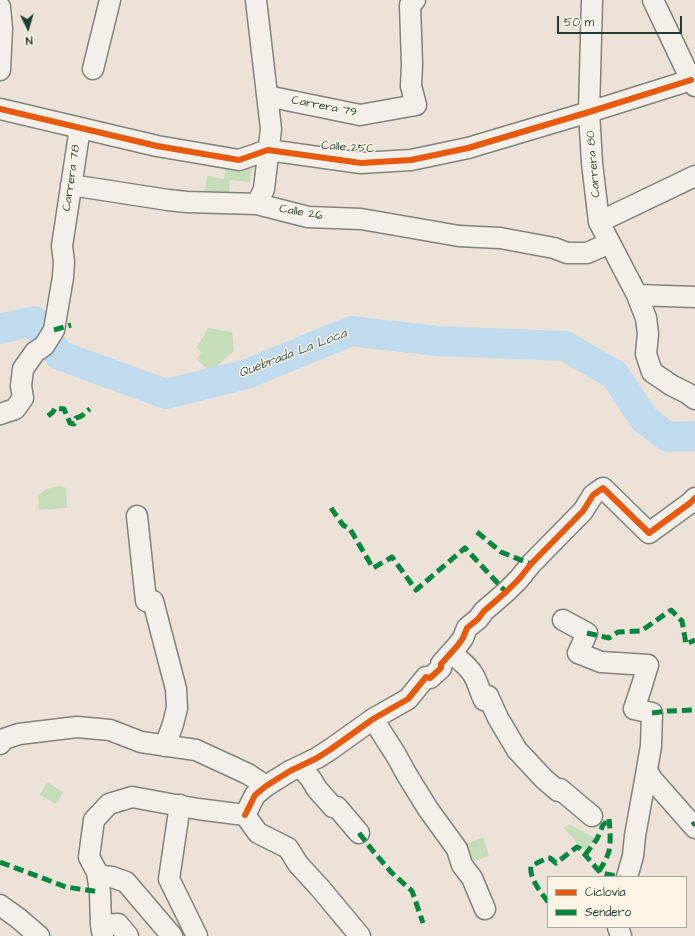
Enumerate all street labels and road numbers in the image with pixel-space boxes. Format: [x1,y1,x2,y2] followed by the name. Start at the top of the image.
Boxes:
[290,94,358,120] street label: Carrera 79
[584,130,604,198] street label: Carrera 80
[321,139,375,157] street label: Calle 25C
[60,144,84,212] street label: Carrera 78
[278,202,324,224] street label: Calle 26

